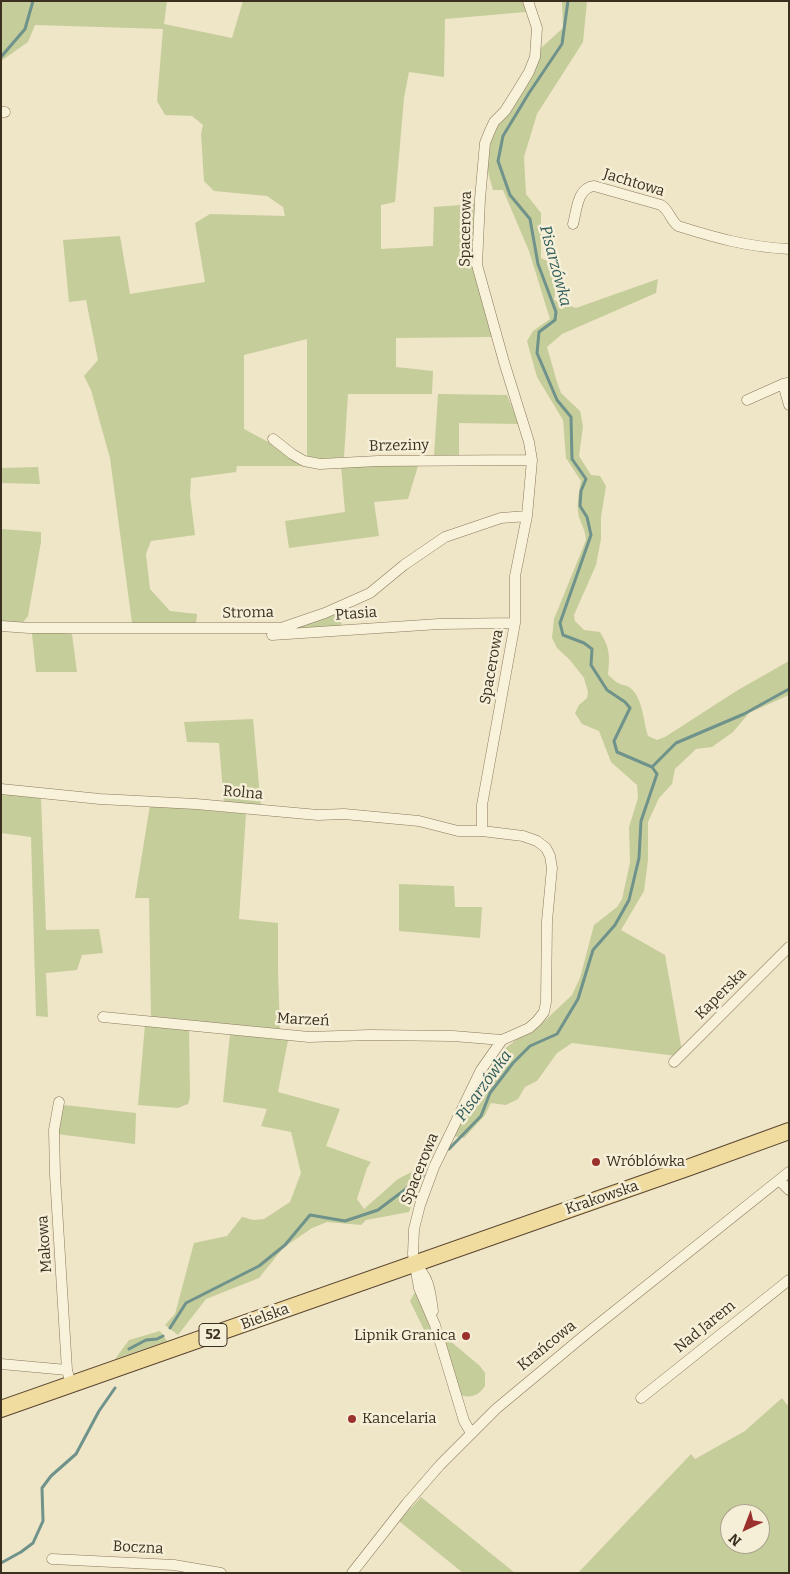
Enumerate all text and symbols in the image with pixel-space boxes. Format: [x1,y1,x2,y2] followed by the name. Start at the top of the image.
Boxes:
[601,165,667,201] street label: Jachtowa
[456,191,476,267] street label: Spacerowa
[535,223,575,309] water label: Pisarzówka
[369,436,429,456] street label: Brzeziny
[222,604,274,622] street label: Stroma
[334,604,378,624] street label: Ptasia
[477,628,507,706] street label: Spacerowa
[222,782,264,804] street label: Rolna
[692,965,750,1023] street label: Kaperska
[276,1010,330,1030] street label: Marzeń
[452,1047,516,1125] water label: Pisarzówka
[397,1130,443,1208] street label: Spacerowa
[606,1153,685,1171] place label: Wróblówka
[590,1156,602,1168] marker: Wróblówka
[563,1177,641,1219] street label: Krakowska
[34,1215,56,1273] street label: Makowa
[671,1297,739,1357] street label: Nad Jarem
[239,1300,291,1334] street label: Bielska
[514,1317,580,1375] street label: Krańcowa
[199,1324,227,1346] road number: 52
[354,1327,456,1345] place label: Lipnik Granica
[460,1330,472,1342] marker: Lipnik Granica
[362,1410,437,1428] place label: Kancelaria
[346,1413,358,1425] marker: Kancelaria
[720,1504,770,1554] north arrow
[725,1530,745,1550] text: N
[112,1538,164,1558] street label: Boczna

